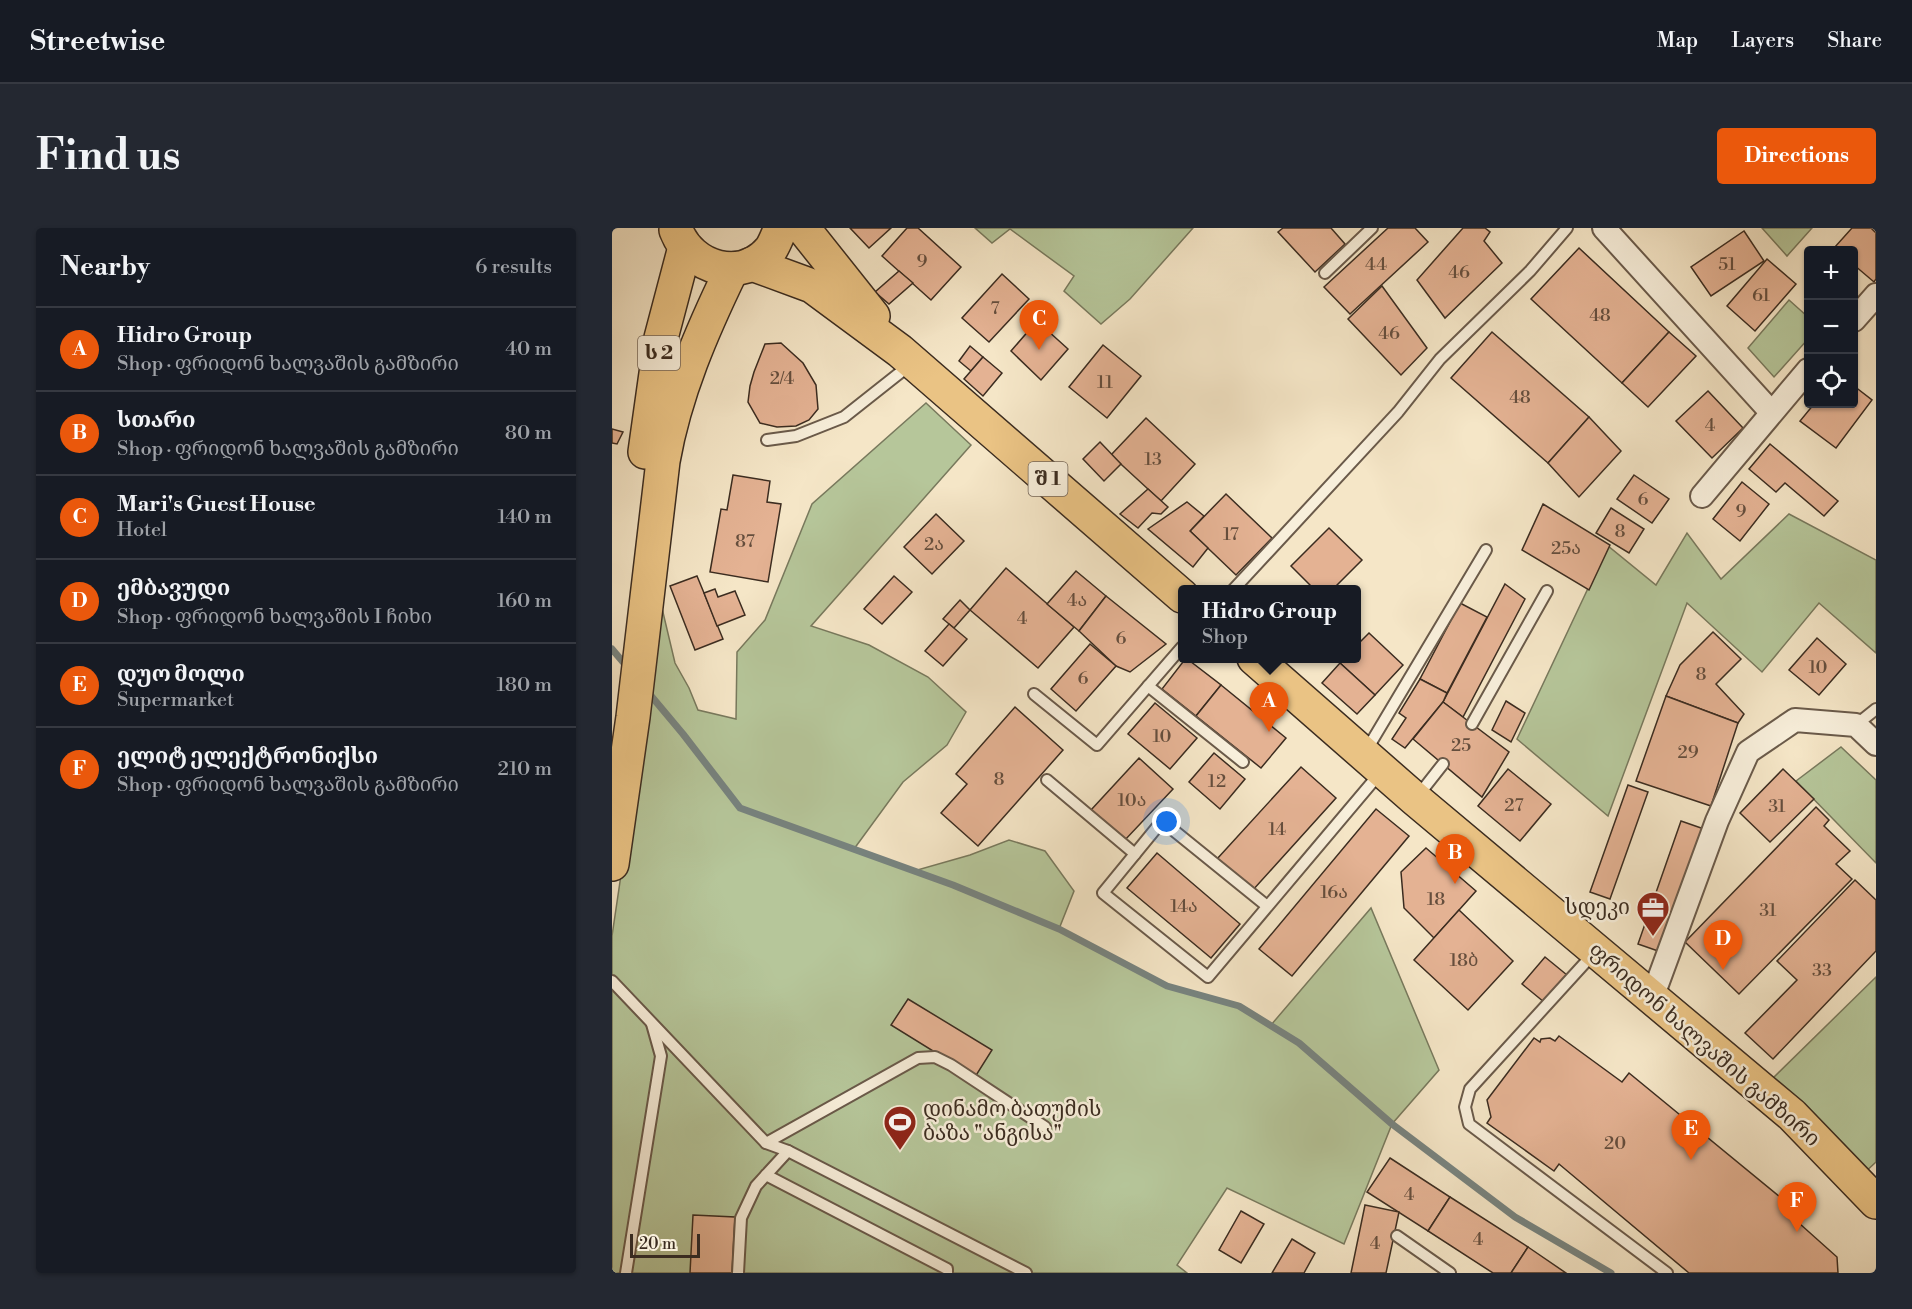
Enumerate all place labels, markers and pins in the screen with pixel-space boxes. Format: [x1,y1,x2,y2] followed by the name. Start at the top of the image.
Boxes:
[1020,300,1058,350] pin: C
[1250,682,1288,732] pin: A
[1436,834,1474,884] pin: B
[1635,890,1671,937] office icon: სდეკი
[1565,895,1630,921] place label: სდეკი
[1704,920,1742,970] pin: D
[923,1097,1101,1147] place label: დინამო ბათუმის ბაზა "ანგისა"
[882,1104,918,1151] sports icon: დინამო ბათუმის ბაზა "ანგისა"
[1672,1110,1710,1160] pin: E
[1778,1182,1816,1232] pin: F

